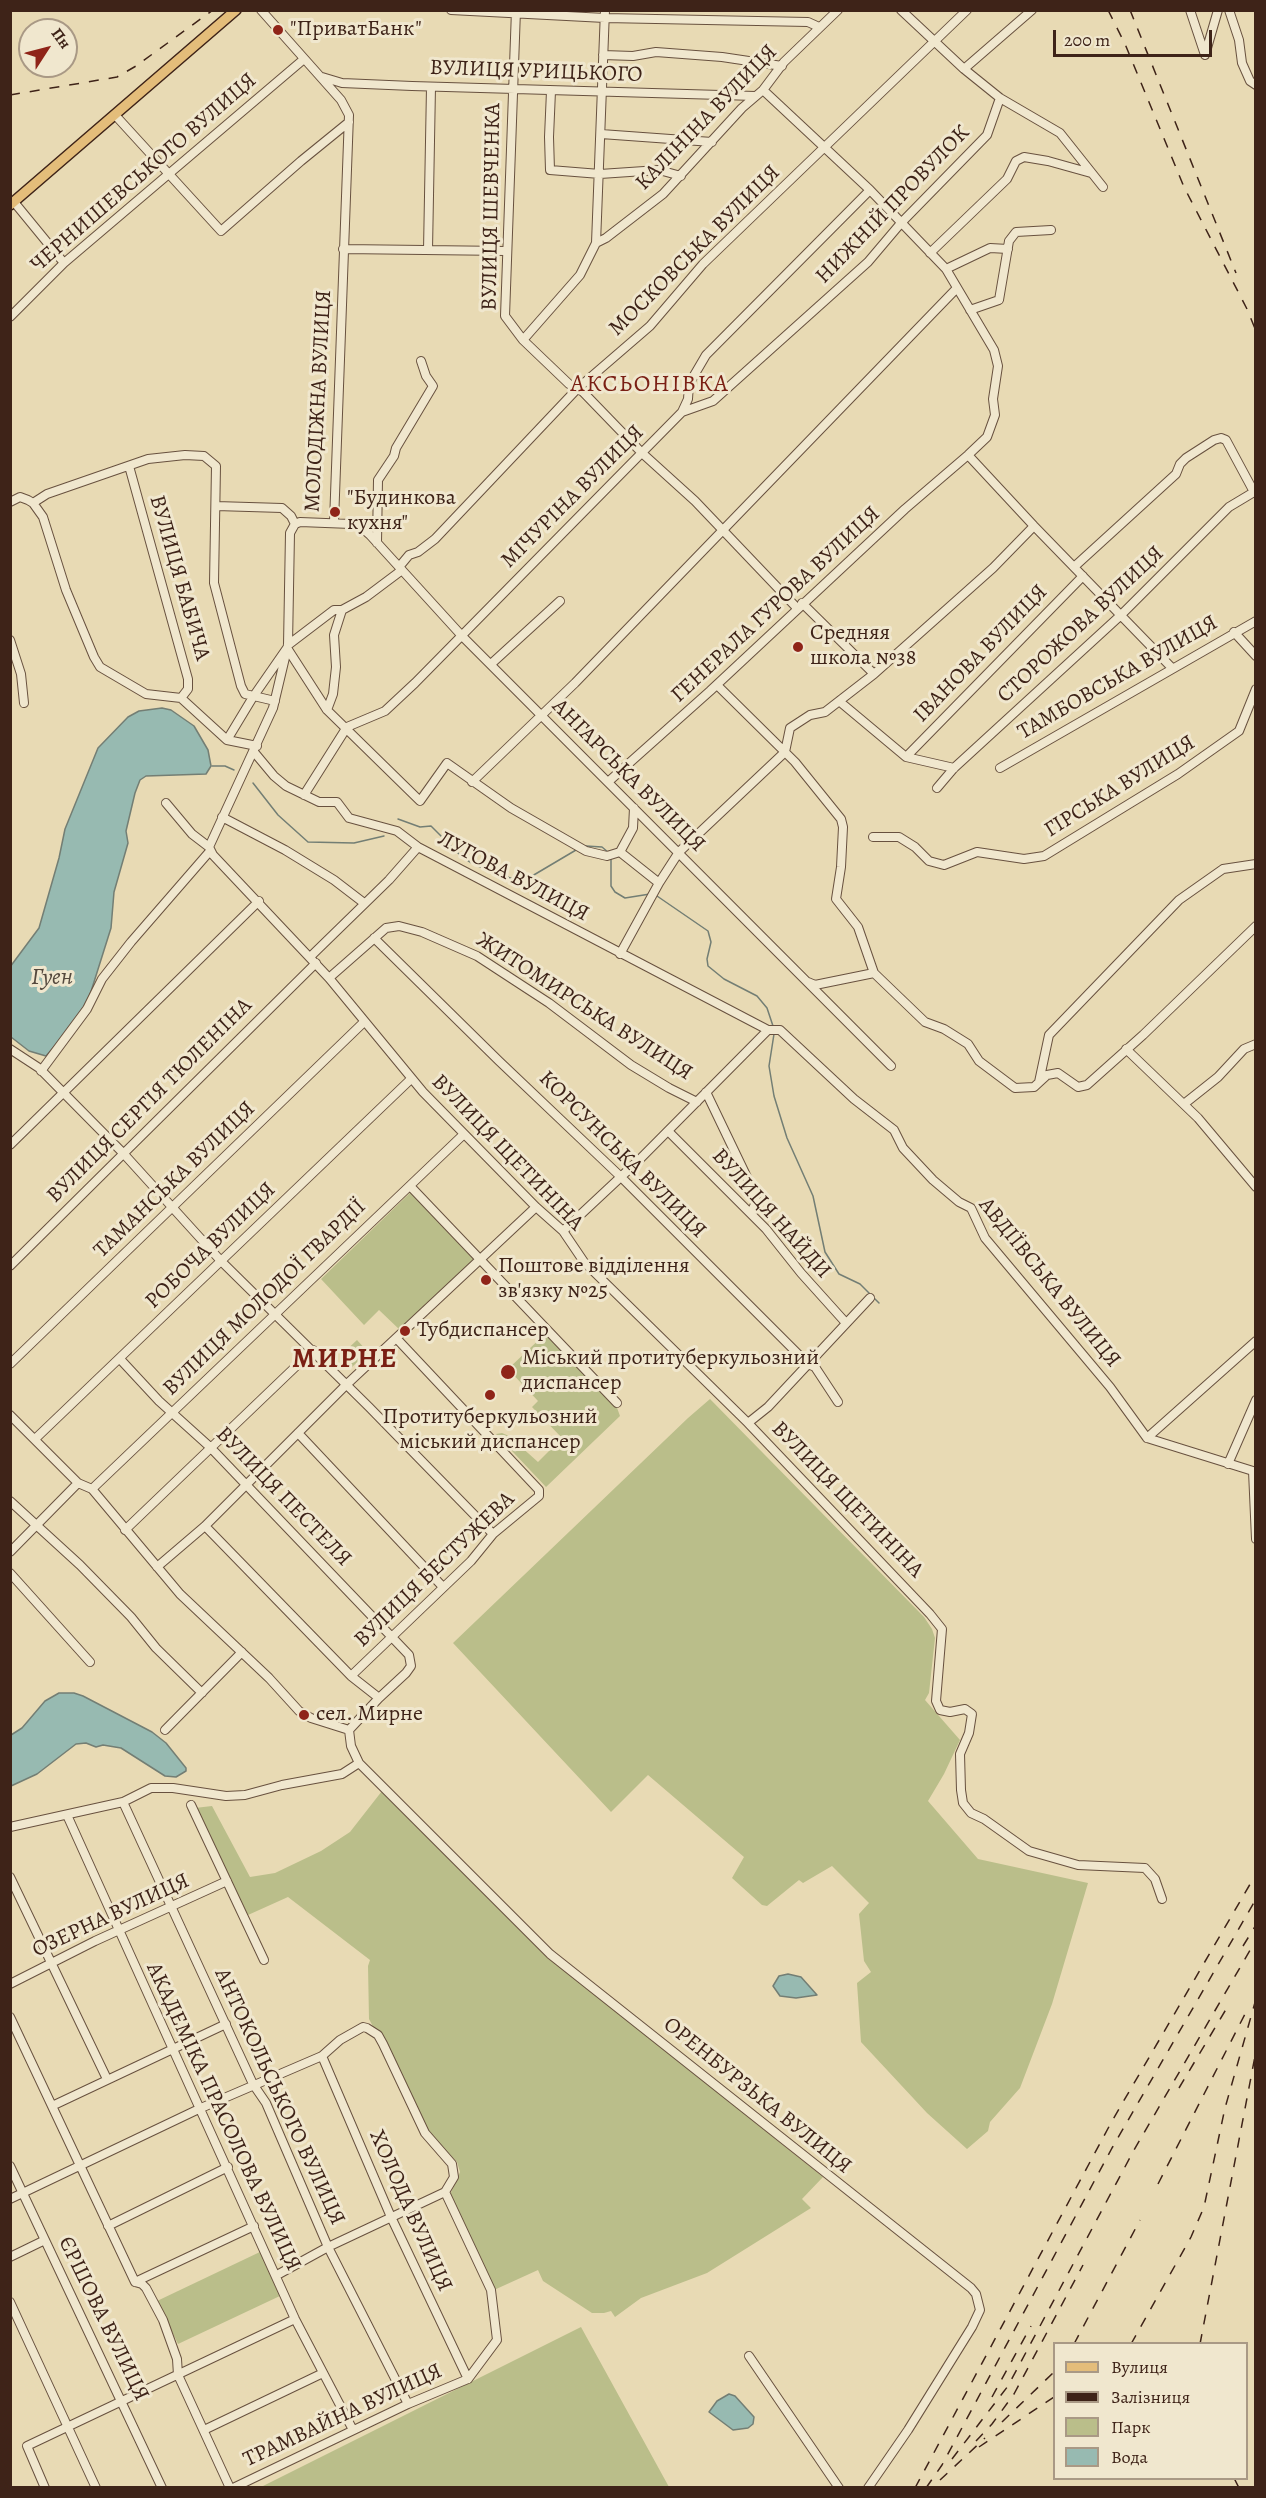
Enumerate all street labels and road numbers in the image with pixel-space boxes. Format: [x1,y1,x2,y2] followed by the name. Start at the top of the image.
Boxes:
[631,40,783,196] street label: КАЛІНІНА ВУЛИЦЯ
[429,55,643,89] street label: ВУЛИЦЯ УРИЦЬКОГО
[26,68,262,278] street label: ЧЕРНИШЕВСЬКОГО ВУЛИЦЯ
[477,103,507,311] street label: ВУЛИЦЯ ШЕВЧЕНКА
[810,120,976,290] street label: НИЖНІЙ ПРОВУЛОК
[604,160,786,342] street label: МОСКОВСЬКА ВУЛИЦЯ
[300,289,338,513] street label: МОЛОДІЖНА ВУЛИЦЯ
[496,420,650,574] street label: МІЧУРІНА ВУЛИЦЯ
[143,492,215,664] street label: ВУЛИЦЯ БАБИЧА
[666,501,886,709] street label: ГЕНЕРАЛА ГУРОВА ВУЛИЦЯ
[992,541,1170,709] street label: СТОРОЖОВА ВУЛИЦЯ
[909,580,1053,728] street label: ІВАНОВА ВУЛИЦЯ
[1013,610,1223,746] street label: ТАМБОВСЬКА ВУЛИЦЯ
[546,694,710,858] street label: АНГАРСЬКА ВУЛИЦЯ
[1040,730,1200,844] street label: ГІРСЬКА ВУЛИЦЯ
[433,826,593,928] street label: ЛУГОВА ВУЛИЦЯ
[471,927,697,1087] street label: ЖИТОМИРСЬКА ВУЛИЦЯ
[42,993,258,1209] street label: ВУЛИЦЯ СЕРГІЯ ТЮЛЕНІНА
[533,1066,711,1244] street label: КОРСУНСЬКА ВУЛИЦЯ
[425,1069,589,1237] street label: ВУЛИЦЯ ЩЕТИНІНА
[89,1096,261,1264] street label: ТАМАНСЬКА ВУЛИЦЯ
[706,1144,836,1284] street label: ВУЛИЦЯ НАЙДИ
[140,1177,282,1315] street label: РОБОЧА ВУЛИЦЯ
[972,1193,1126,1373] street label: АВДІЇВСЬКА ВУЛИЦЯ
[158,1194,372,1402] street label: ВУЛИЦЯ МОЛОДОЇ ГВАРДІЇ
[765,1416,929,1584] street label: ВУЛИЦЯ ЩЕТИНІНА
[210,1422,356,1572] street label: ВУЛИЦЯ ПЕСТЕЛЯ
[349,1487,521,1653] street label: ВУЛИЦЯ БЕСТУЖЕВА
[28,1868,194,1964] street label: ОЗЕРНА ВУЛИЦЯ
[140,1959,306,2275] street label: АКАДЕМІКА ПРАСОЛОВА ВУЛИЦЯ
[208,1965,350,2229] street label: АНТОКОЛЬСЬКОГО ВУЛИЦЯ
[658,2012,856,2180] street label: ОРЕНБУРЗЬКА ВУЛИЦЯ
[363,2126,457,2296] street label: ХОЛОДА ВУЛИЦЯ
[52,2232,154,2406] street label: ЄРШОВА ВУЛИЦЯ
[239,2358,447,2474] street label: ТРАМВАЙНА ВУЛИЦЯ

